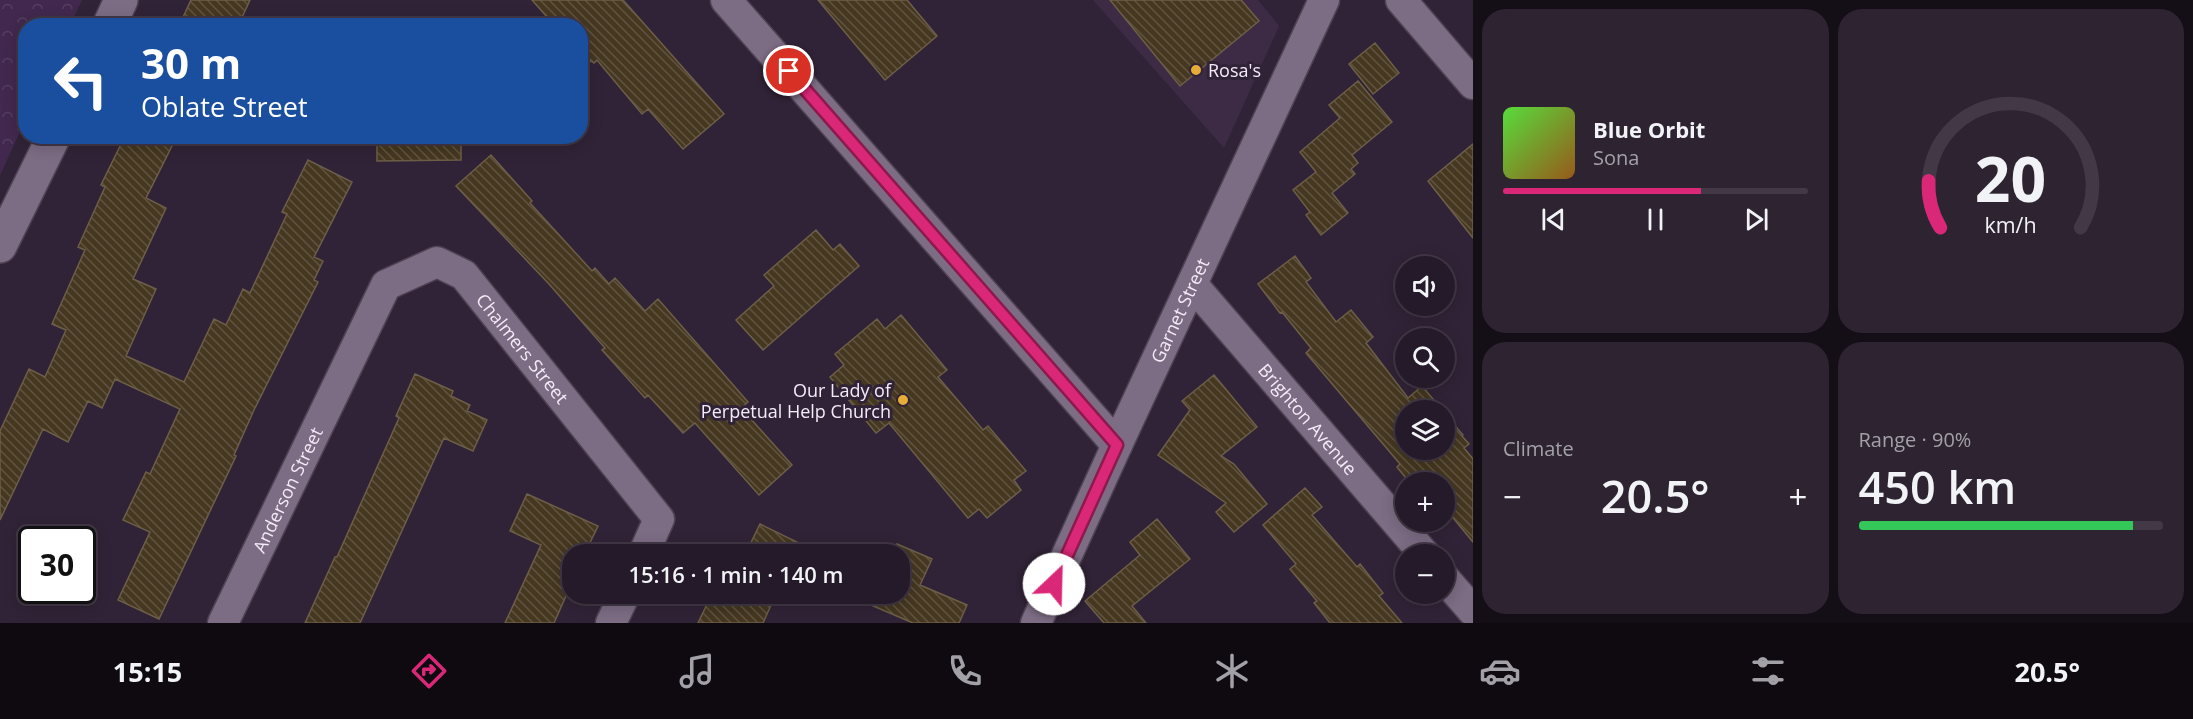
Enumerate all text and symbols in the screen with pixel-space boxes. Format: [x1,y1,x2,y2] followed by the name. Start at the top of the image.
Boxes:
[141,34,241,91] text: 30 m
[42,42,120,120] icon: left
[763,45,814,96] pin
[772,54,805,87] icon: arrive
[1208,58,1261,82] place label: Rosa's
[1189,63,1203,77] marker: Rosa's
[141,88,308,125] text: Oblate Street
[1593,114,1705,144] text: Blue Orbit
[1975,135,2046,220] text: 20
[1593,144,1639,171] text: Sona
[1537,203,1570,236] icon: previous
[1639,203,1672,236] icon: pause
[1740,203,1773,236] icon: next
[1985,211,2037,240] text: km/h
[1145,254,1214,367] street label: Garnet Street
[1395,256,1455,604] map controls
[1395,256,1455,316] button: sound
[471,288,574,408] street label: Chalmers Street
[1395,328,1455,388] button: search
[1253,358,1363,480] street label: Brighton Avenue
[701,378,892,423] place label: Our Lady of Perpetual Help Church
[896,393,910,407] marker: Our Lady of Perpetual Help Church
[1395,400,1455,460] button: layers
[247,423,328,556] street label: Anderson Street
[1859,426,1971,453] text: Range · 90%
[1503,435,1574,462] text: Climate
[1859,456,2016,517] text: 450 km
[1601,465,1710,526] text: 20.5°
[1395,472,1455,532] button: +
[1503,474,1522,519] text: −
[1789,474,1807,519] text: +
[18,526,96,604] speed limit sign: 30
[1395,544,1455,604] button: −
[1022,552,1086,616] position arrow
[628,559,844,589] text: 15:16 · 1 min · 140 m
[408,650,450,692] icon: directions
[676,650,718,692] icon: music
[944,650,986,692] icon: phone
[1211,650,1253,692] icon: climate
[1479,650,1521,692] icon: car
[1747,650,1789,692] icon: filters
[113,653,182,690] text: 15:15
[2014,653,2080,690] text: 20.5°

